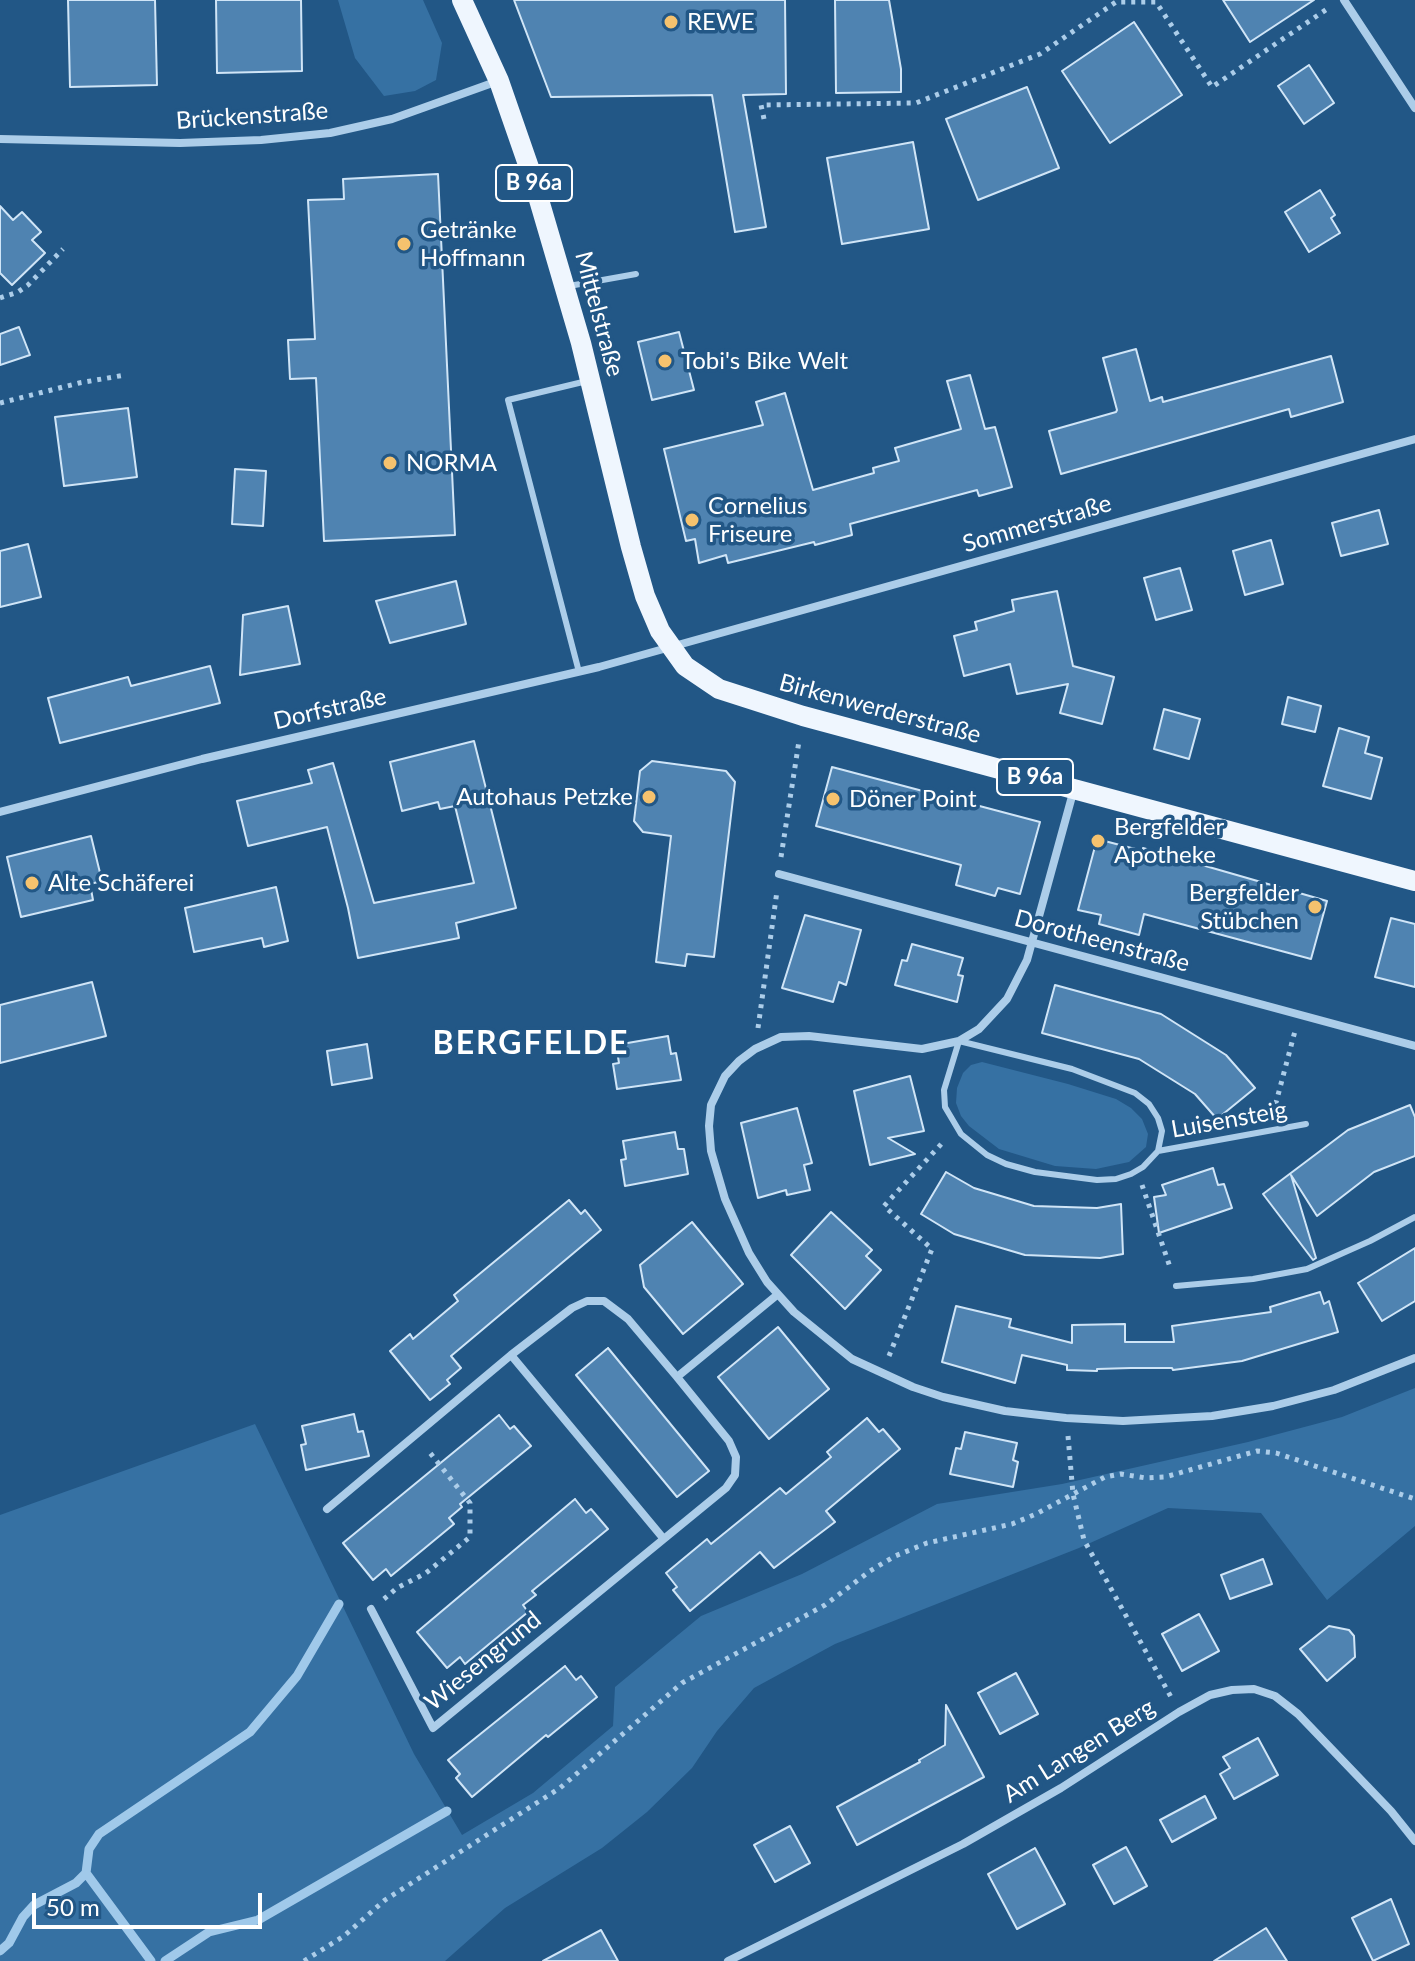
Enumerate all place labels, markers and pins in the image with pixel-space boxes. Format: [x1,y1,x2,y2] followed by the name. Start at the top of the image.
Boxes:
[687,8,755,36] place label: REWE
[662,13,680,31] marker: REWE
[420,216,526,272] place label: Getränke Hoffmann
[395,235,413,253] marker: Getränke Hoffmann
[681,347,848,375] place label: Tobi's Bike Welt
[656,352,674,370] marker: Tobi's Bike Welt
[406,449,497,477] place label: NORMA
[381,454,399,472] marker: NORMA
[708,492,807,548] place label: Cornelius Friseure
[683,511,701,529] marker: Cornelius Friseure
[456,783,633,811] place label: Autohaus Petzke
[849,785,977,813] place label: Döner Point
[640,788,658,806] marker: Autohaus Petzke
[824,790,842,808] marker: Döner Point
[1114,813,1224,869] place label: Bergfelder Apotheke
[1089,832,1107,850] marker: Bergfelder Apotheke
[48,869,194,897] place label: Alte Schäferei
[23,874,41,892] marker: Alte Schäferei
[1189,879,1299,935] place label: Bergfelder Stübchen
[1306,898,1324,916] marker: Bergfelder Stübchen

